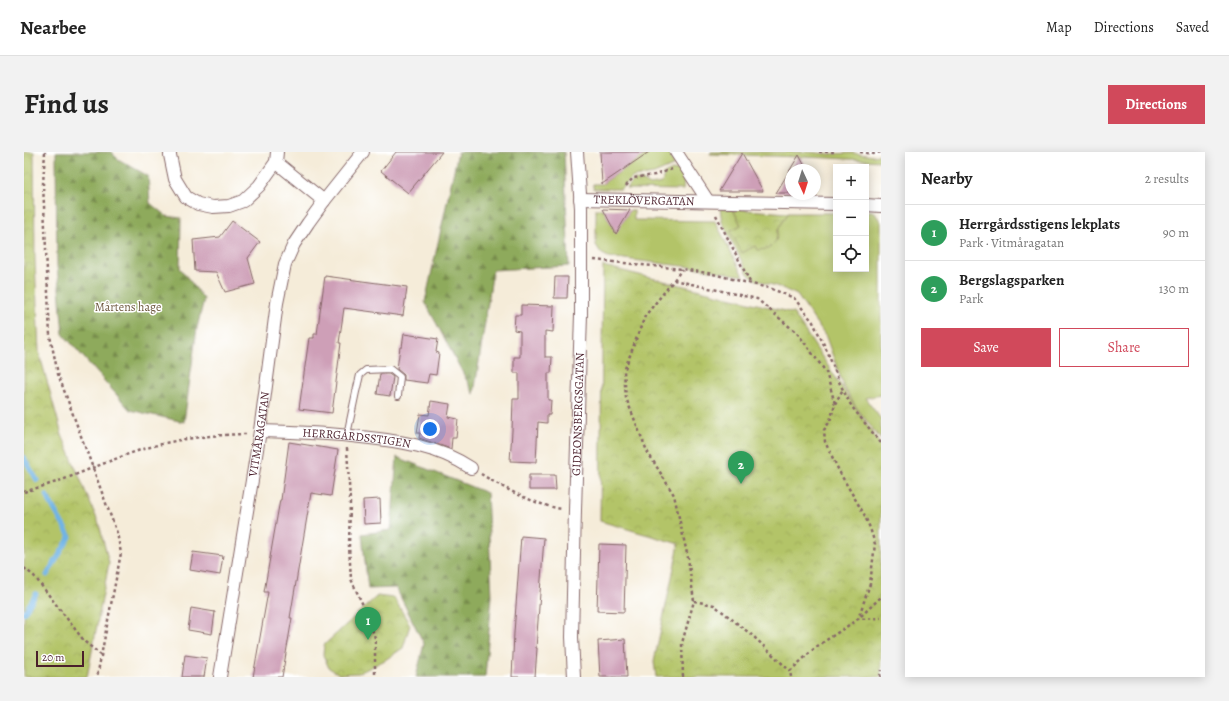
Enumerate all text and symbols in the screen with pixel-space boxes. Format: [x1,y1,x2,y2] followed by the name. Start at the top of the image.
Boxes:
[20,15,86,41] text: Nearbee
[1046,18,1072,37] text: Map
[1094,18,1154,37] text: Directions
[1176,18,1209,37] text: Saved
[24,85,109,123] text: Find us
[1108,85,1205,124] button: Directions
[785,164,821,200] north arrow
[833,164,869,272] map controls
[833,164,869,200] button: +
[921,167,972,190] text: Nearby
[1145,170,1189,187] text: 2 results
[593,191,695,209] street label: TREKLÖVERGATAN
[833,200,869,236] button: −
[959,214,1120,234] text: Herrgårdsstigens lekplats
[932,224,936,241] text: 1
[1163,224,1189,241] text: 90 m
[959,234,1064,251] text: Park · Vitmåragatan
[833,236,869,272] button: locate
[959,270,1064,290] text: Bergslagsparken
[931,280,937,297] text: 2
[1159,280,1189,297] text: 130 m
[959,290,983,307] text: Park
[95,299,161,315] park label: Mårtens hage
[921,328,1051,367] button: Save
[1059,328,1189,367] button: Share
[568,352,588,476] street label: GIDEONSBERGSGATAN
[245,390,273,479] street label: VITMÅRAGATAN
[420,419,440,439] your location
[302,424,413,452] street label: HERRGÅRDSSTIGEN
[728,451,754,484] pin: 2
[355,607,381,640] pin: 1
[36,649,84,668] scale bar
[42,650,64,665] text: 20 m

